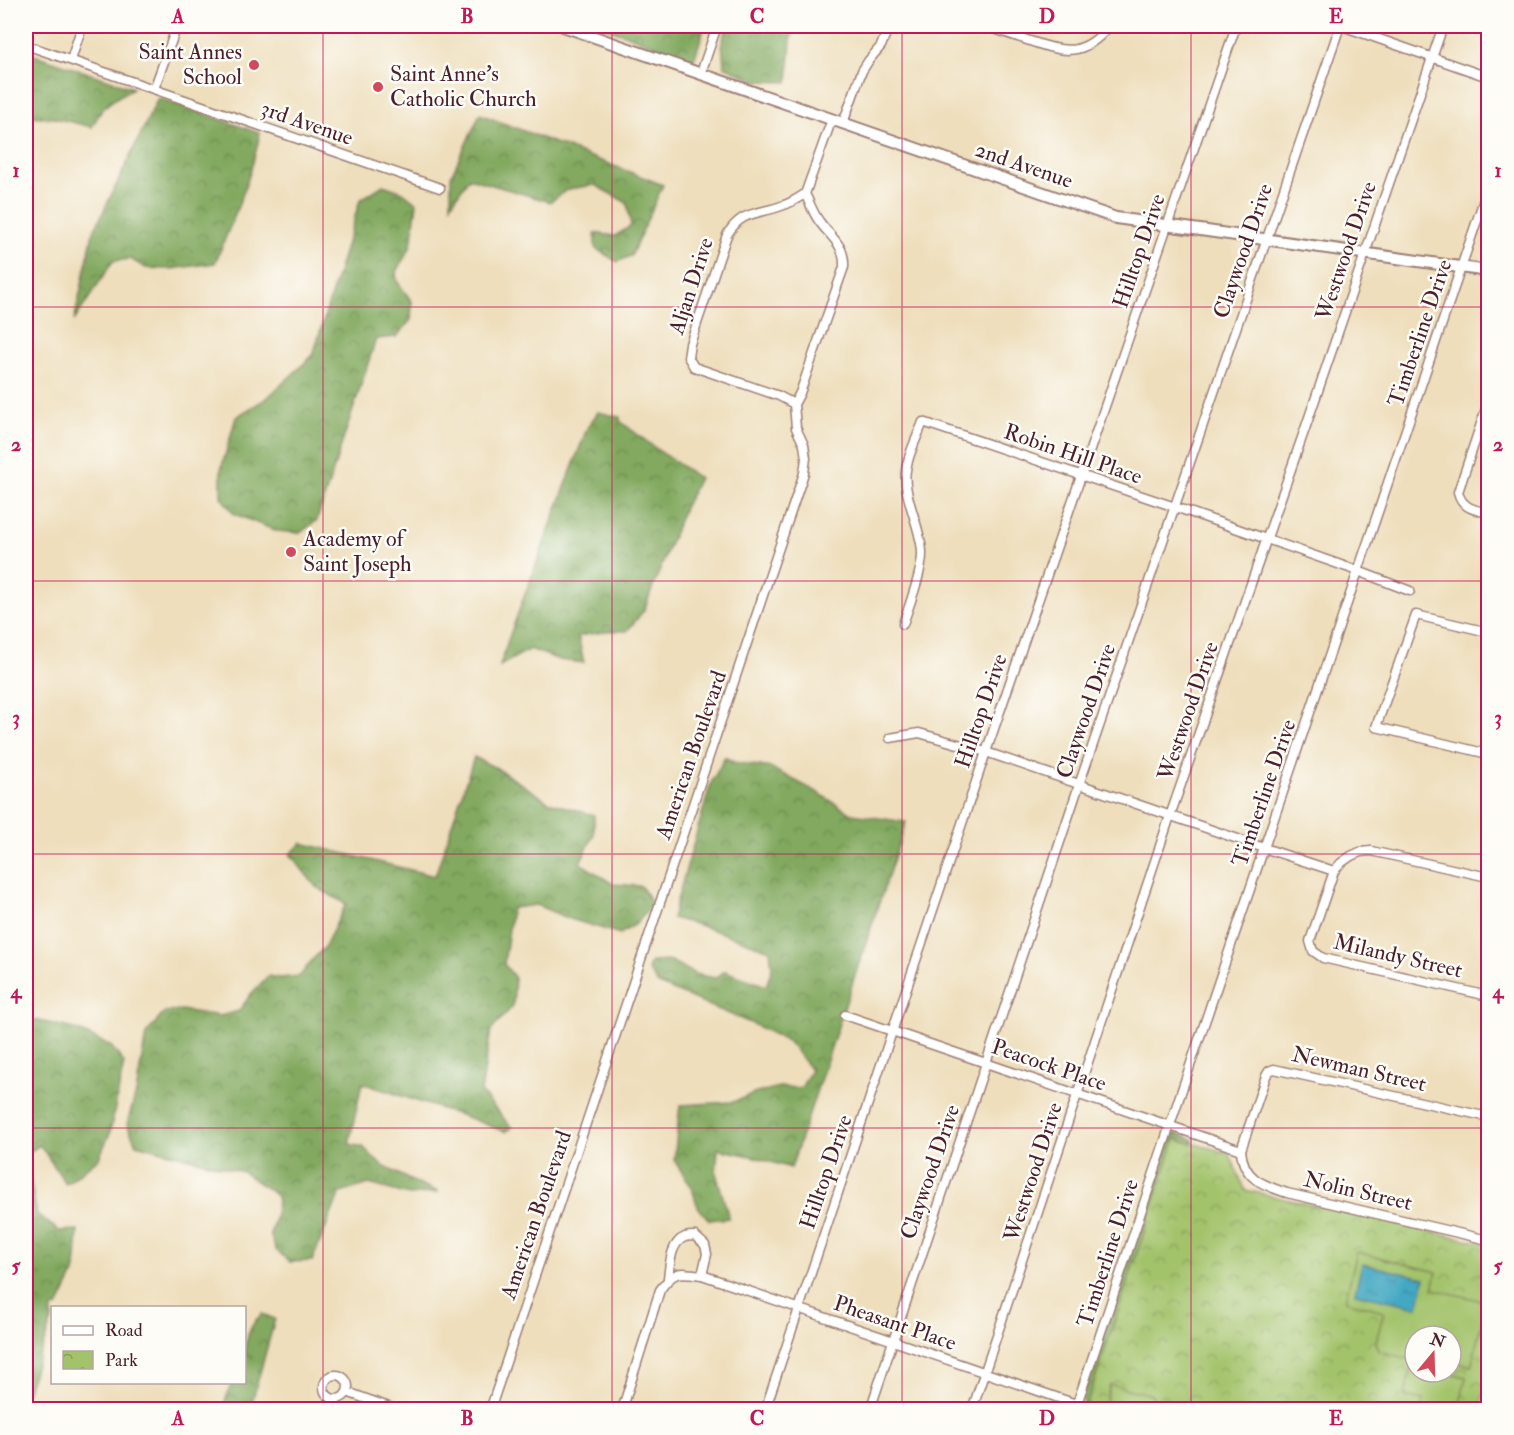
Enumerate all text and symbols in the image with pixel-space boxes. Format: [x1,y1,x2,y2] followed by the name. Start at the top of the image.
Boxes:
[171,4,185,29] text: A
[460,4,474,29] text: B
[750,4,764,29] text: C
[1039,4,1055,29] text: D
[1329,4,1344,29] text: E
[138,38,242,91] place label: Saint Annes School
[247,58,261,72] marker: Saint Annes School
[390,60,537,113] place label: Saint Anne's Catholic Church
[371,80,385,94] marker: Saint Anne's Catholic Church
[257,94,357,152] street label: 3rd Avenue
[971,135,1077,195] street label: 2nd Avenue
[12,158,20,183] text: 1
[1494,158,1502,183] text: 1
[1309,178,1383,325] street label: Westwood Drive
[1207,180,1279,322] street label: Claywood Drive
[1106,190,1173,312] street label: Hilltop Drive
[662,234,720,339] street label: Aljan Drive
[1382,256,1458,410] street label: Timberline Drive
[1000,417,1146,491] street label: Robin Hill Place
[11,432,21,457] text: 2
[1493,432,1503,457] text: 2
[302,525,412,579] place label: Academy of Saint Joseph
[284,545,298,559] marker: Academy of Saint Joseph
[1151,638,1225,785] street label: Westwood Drive
[1050,640,1122,782] street label: Claywood Drive
[948,650,1015,772] street label: Hilltop Drive
[649,667,733,844] street label: American Boulevard
[12,705,20,730] text: 3
[1494,705,1502,730] text: 3
[1226,716,1302,870] street label: Timberline Drive
[1331,928,1465,984] street label: Milandy Street
[10,979,23,1004] text: 4
[1492,979,1505,1004] text: 4
[988,1032,1110,1098] street label: Peacock Place
[1289,1040,1429,1098] street label: Newman Street
[997,1099,1069,1246] street label: Westwood Drive
[894,1101,966,1243] street label: Claywood Drive
[793,1111,860,1233] street label: Hilltop Drive
[494,1127,578,1304] street label: American Boulevard
[1301,1165,1415,1217] street label: Nolin Street
[1071,1175,1145,1331] street label: Timberline Drive
[12,1253,22,1278] text: 5
[1494,1253,1504,1278] text: 5
[830,1289,960,1357] street label: Pheasant Place
[51,1306,246,1384] legend
[105,1319,143,1342] text: Road
[1403,1324,1463,1384] north arrow
[1427,1329,1448,1353] text: N
[105,1349,138,1372] text: Park
[171,1406,185,1431] text: A
[460,1406,474,1431] text: B
[750,1406,764,1431] text: C
[1039,1406,1055,1431] text: D
[1329,1406,1344,1431] text: E

